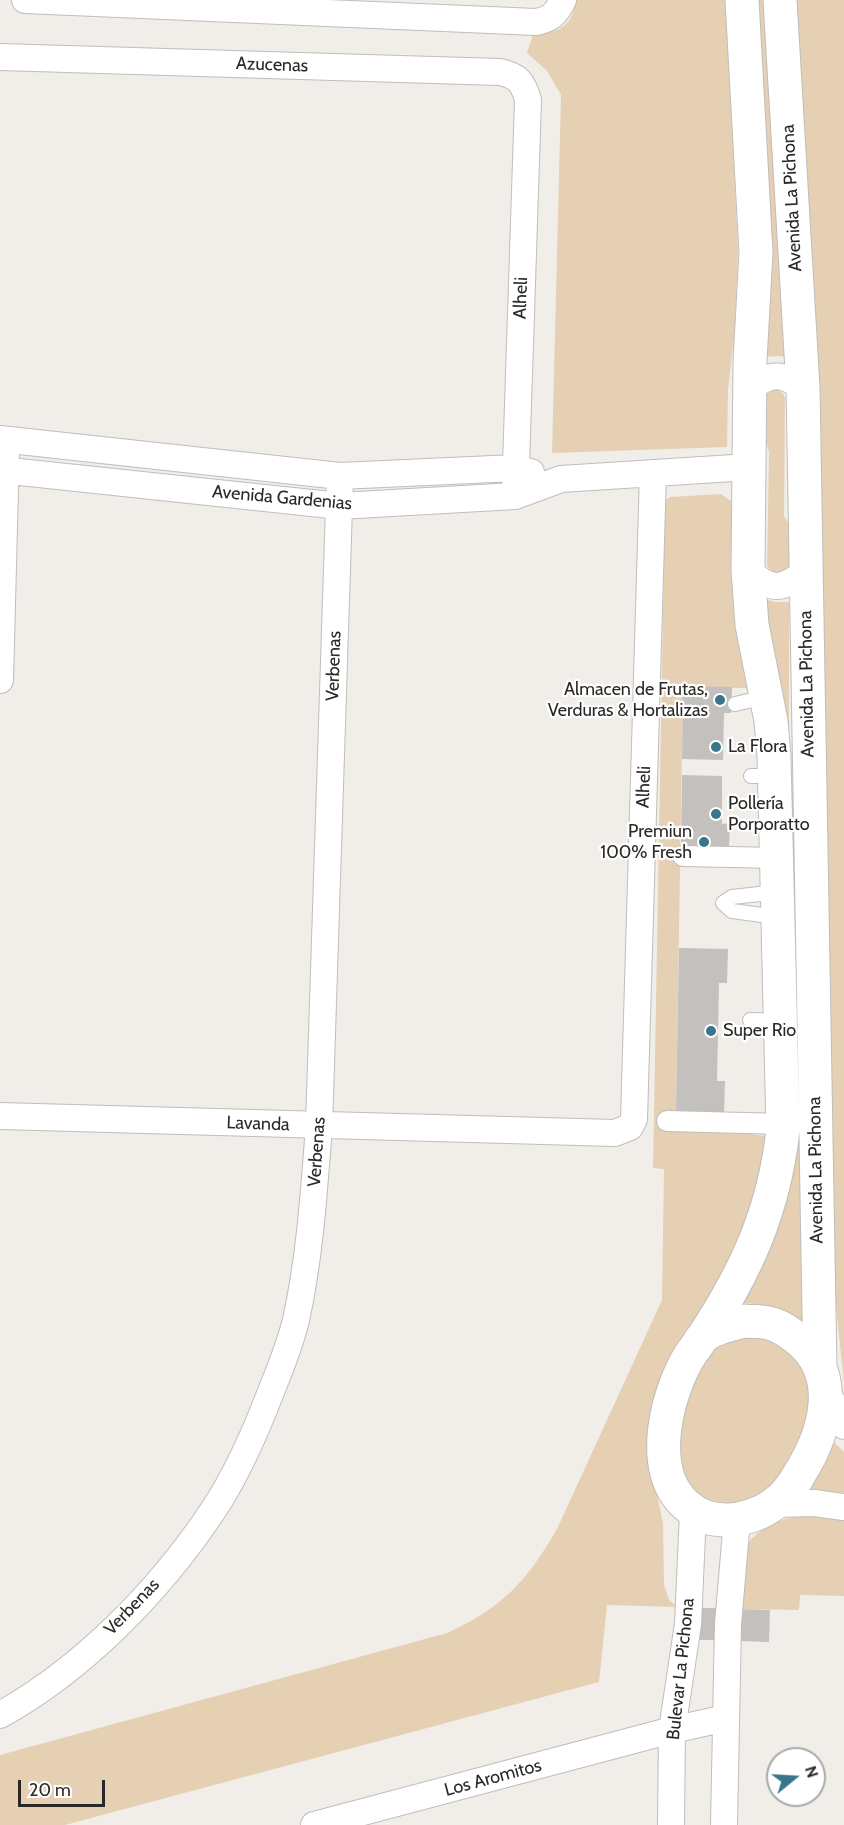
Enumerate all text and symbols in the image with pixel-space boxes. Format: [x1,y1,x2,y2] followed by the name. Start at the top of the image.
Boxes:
[235,53,309,77] street label: Azucenas
[777,124,807,272] street label: Avenida La Pichona
[509,277,533,319] street label: Alheli
[211,481,353,515] street label: Avenida Gardenias
[795,610,819,758] street label: Avenida La Pichona
[322,631,346,701] street label: Verbenas
[548,679,708,722] place label: Almacen de Frutas, Verduras & Hortalizas
[713,693,727,707] marker: Almacen de Frutas, Verduras & Hortalizas
[728,736,787,758] place label: La Flora
[709,740,723,754] marker: La Flora
[632,766,656,808] street label: Alheli
[728,793,810,836] place label: Pollería Porporatto
[709,807,723,821] marker: Pollería Porporatto
[600,821,692,864] place label: Premiun 100% Fresh
[697,835,711,849] marker: Premiun 100% Fresh
[723,1020,796,1042] place label: Super Rio
[704,1024,718,1038] marker: Super Rio
[804,1096,828,1244] street label: Avenida La Pichona
[226,1112,290,1136] street label: Lavanda
[304,1116,330,1188] street label: Verbenas
[100,1574,164,1640] street label: Verbenas
[663,1597,699,1741] street label: Bulevar La Pichona
[766,1747,826,1807] north arrow
[442,1755,544,1801] street label: Los Aromitos
[801,1764,822,1780] text: N
[21,1768,108,1806] scale bar
[29,1779,71,1801] text: 20 m

